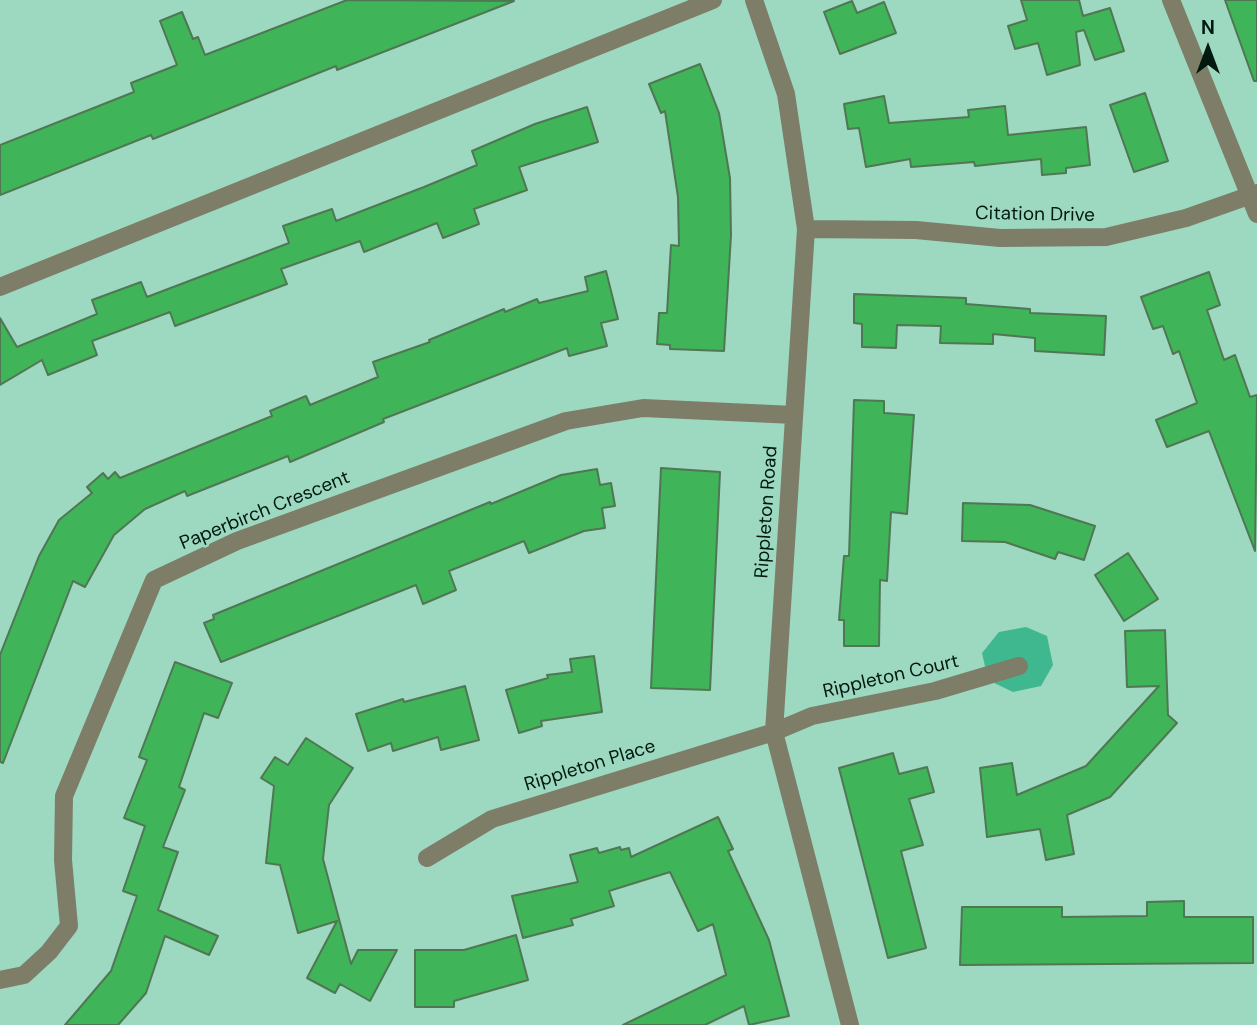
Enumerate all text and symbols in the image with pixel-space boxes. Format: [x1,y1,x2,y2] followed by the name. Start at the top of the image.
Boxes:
[1173,14,1243,84] north arrow
[1201,15,1215,40] text: N
[975,203,1095,227] street label: Citation Drive
[751,445,783,579] street label: Rippleton Road
[177,466,353,556] street label: Paperbirch Crescent
[821,650,961,704] street label: Rippleton Court
[522,735,658,797] street label: Rippleton Place

